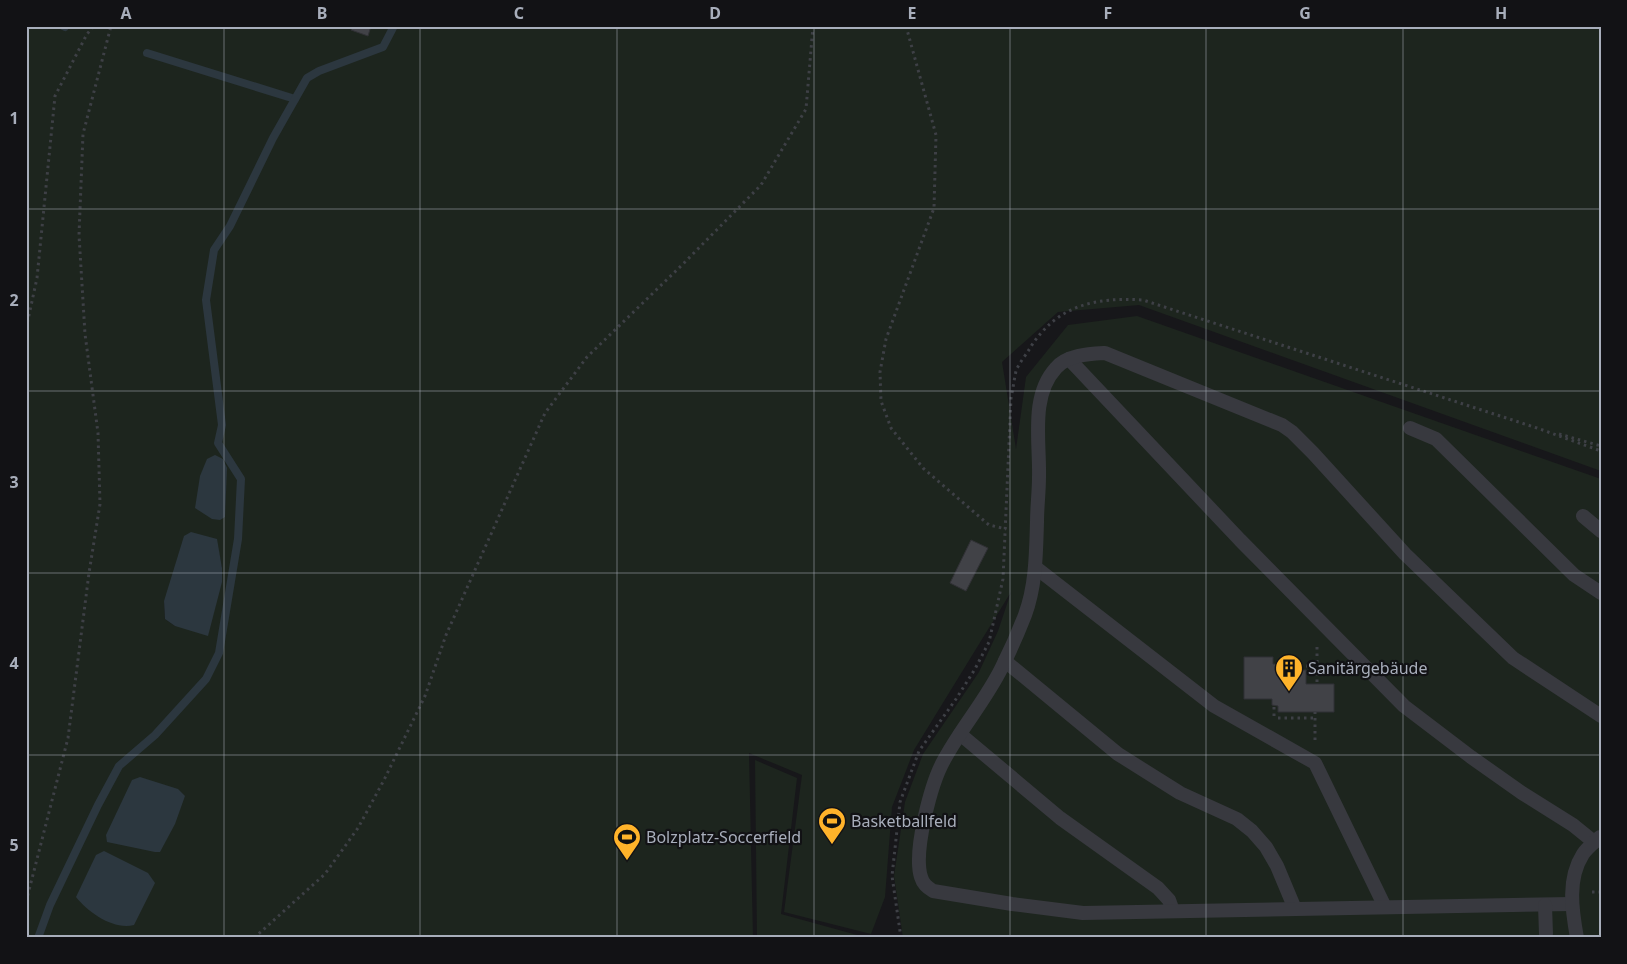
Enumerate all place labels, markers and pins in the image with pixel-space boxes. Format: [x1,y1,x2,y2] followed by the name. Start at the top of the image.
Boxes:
[1274,653,1304,692] building icon: Sanitärgebäude
[1308,657,1427,679] place label: Sanitärgebäude
[817,806,847,845] sports icon: Basketballfeld
[851,810,957,832] place label: Basketballfeld
[612,822,642,861] sports icon: Bolzplatz-Soccerfield
[646,826,801,848] place label: Bolzplatz-Soccerfield

